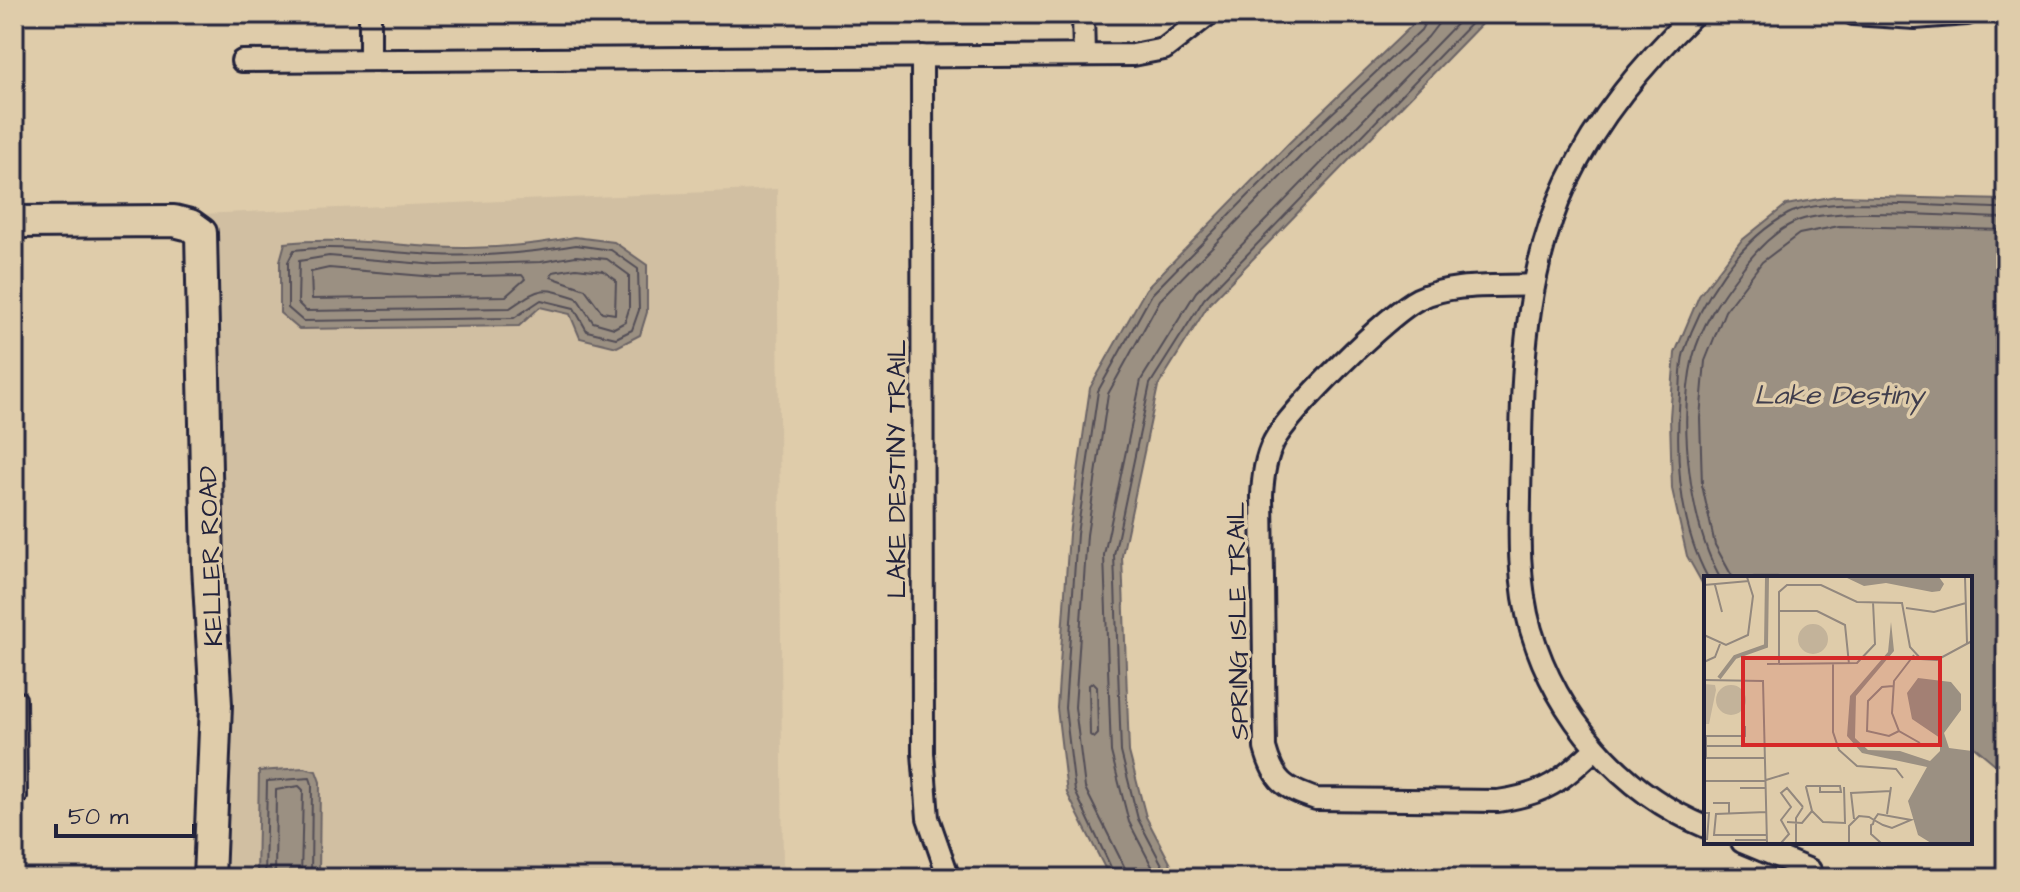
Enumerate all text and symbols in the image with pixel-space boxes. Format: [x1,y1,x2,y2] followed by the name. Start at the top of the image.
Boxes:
[879,339,915,599] street label: LAKE DESTINY TRAIL
[1754,376,1926,416] water label: Lake Destiny
[190,465,232,647] street label: KELLER ROAD
[1218,502,1258,740] street label: SPRING ISLE TRAIL
[1704,576,1972,844] inset map
[56,788,194,838] scale bar
[68,800,129,834] text: 50 m

